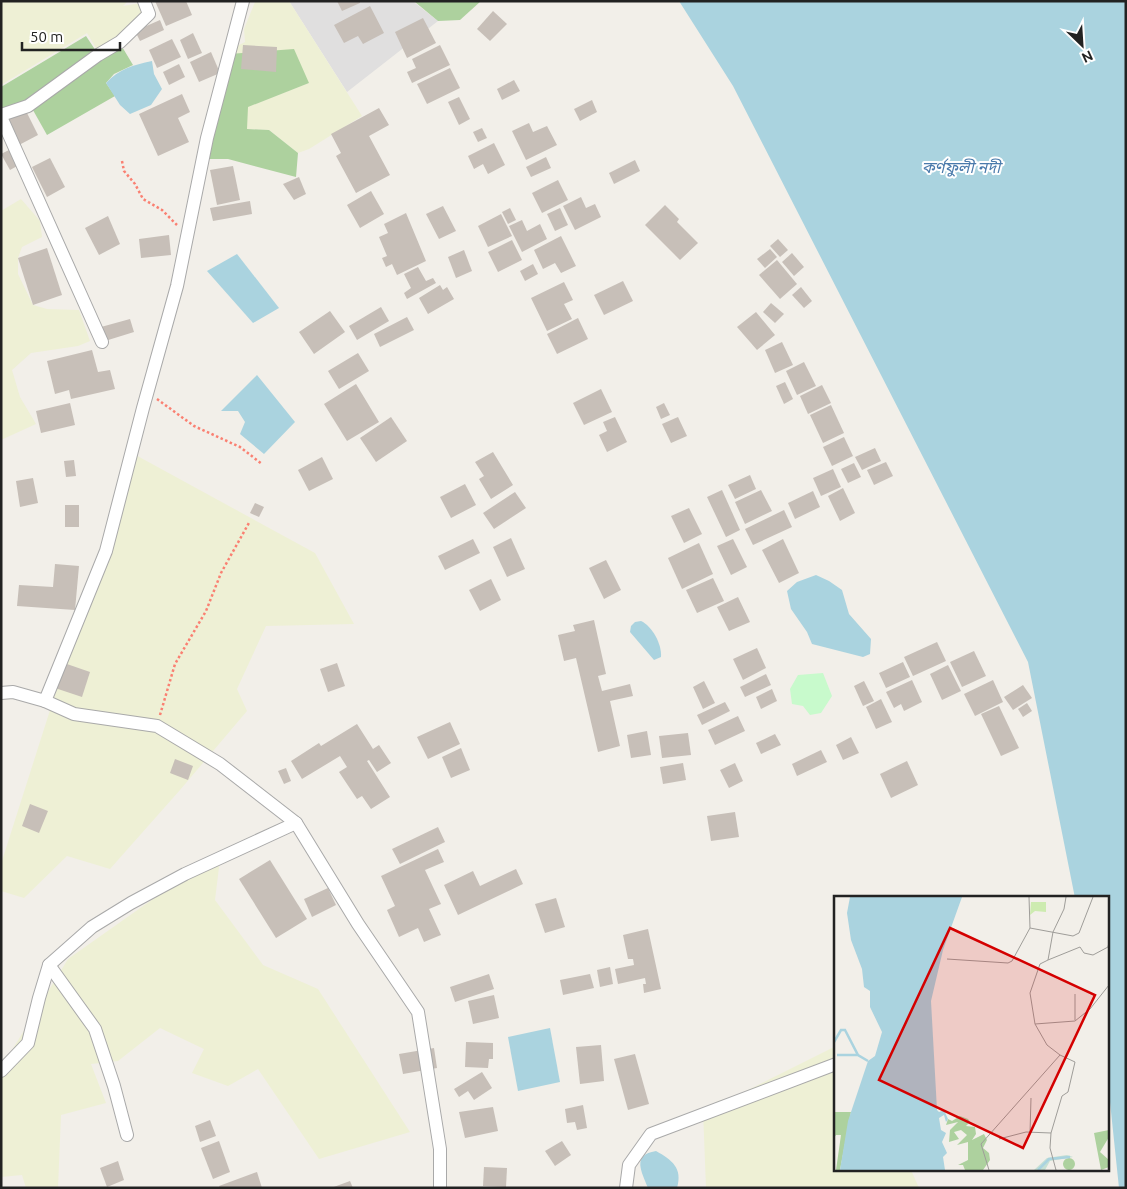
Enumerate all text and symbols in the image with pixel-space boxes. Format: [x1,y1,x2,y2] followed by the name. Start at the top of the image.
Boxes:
[22,20,120,52] scale bar
[1057,20,1107,70] north arrow
[30,28,63,45] text: 50 m
[1079,47,1096,66] text: N
[922,158,1003,177] water label: কর্ণফুলী নদী
[834,896,1110,1172] inset map

